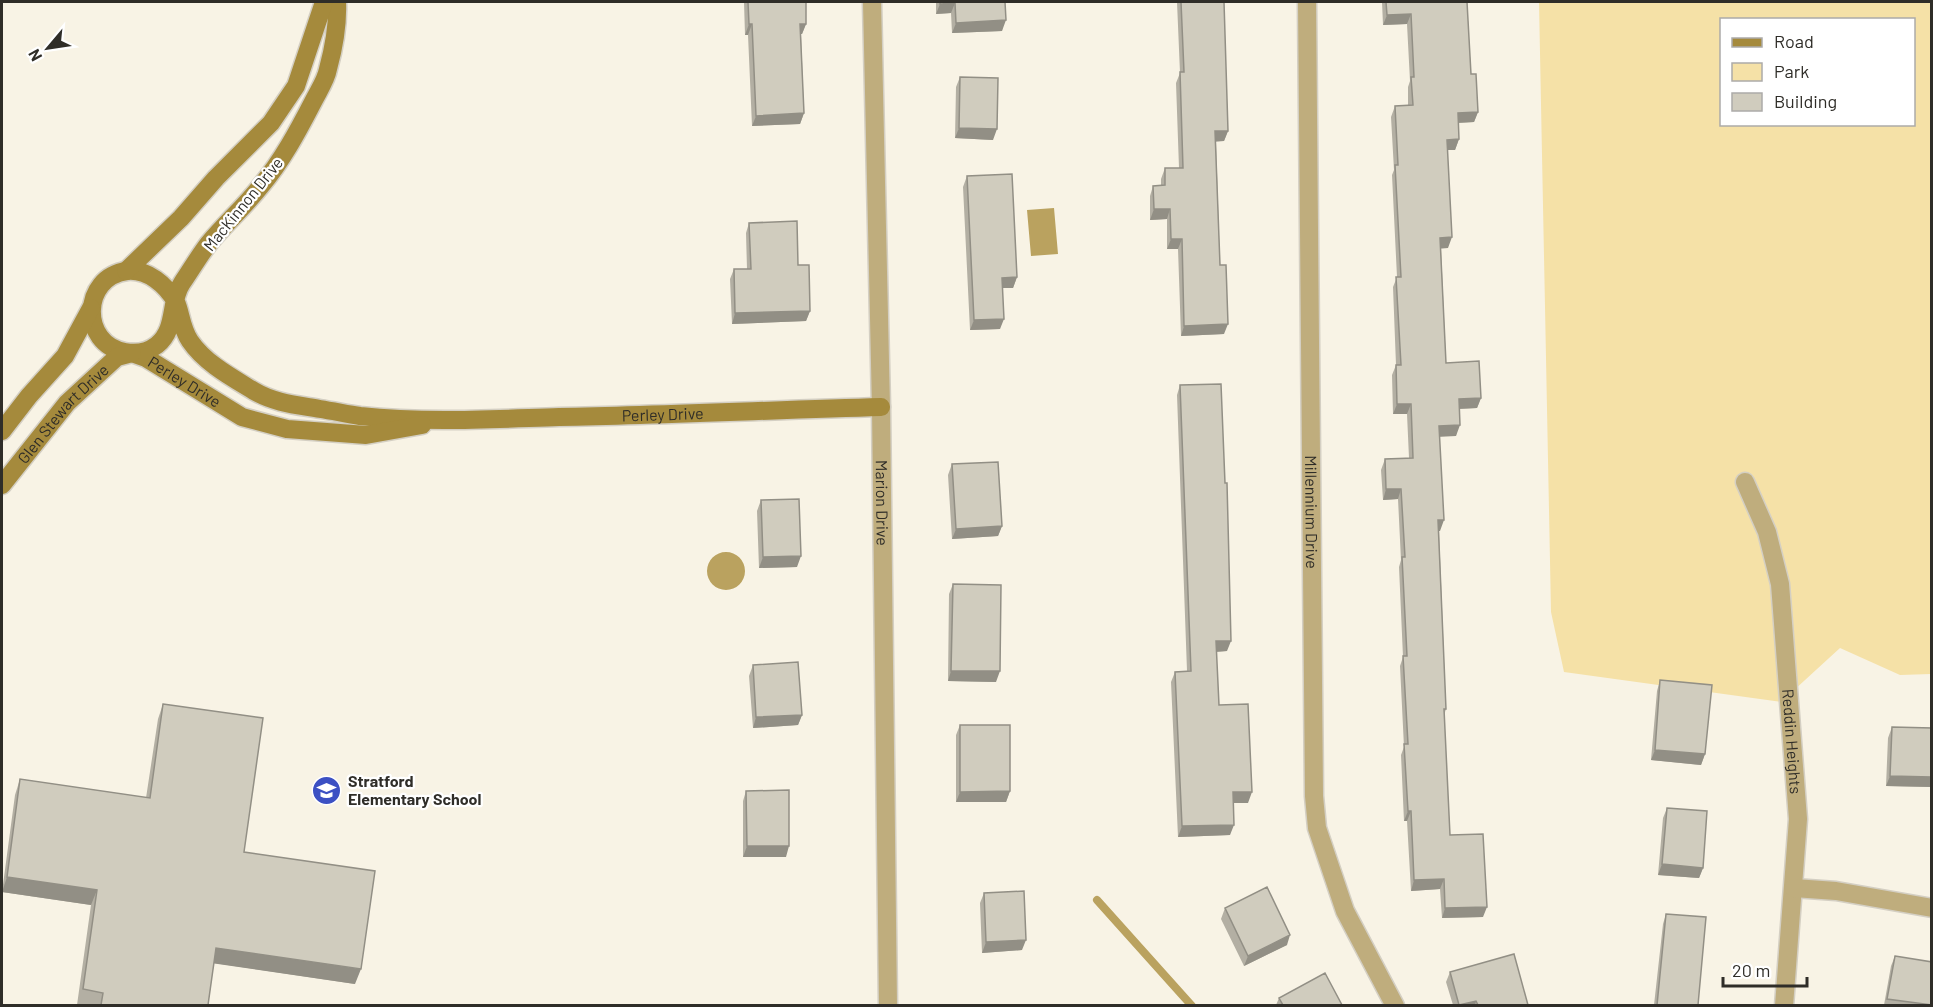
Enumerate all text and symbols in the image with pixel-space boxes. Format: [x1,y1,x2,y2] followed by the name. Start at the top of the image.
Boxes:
[18,18,78,78] north arrow
[1720,18,1915,126] legend
[1774,30,1814,52] text: Road
[24,46,45,65] text: N
[1774,60,1809,82] text: Park
[1774,90,1837,112] text: Building
[199,153,286,254] street label: MacKinnon Drive
[145,352,225,411] street label: Perley Drive
[13,360,112,467] street label: Glen Stewart Drive
[621,403,704,425] street label: Perley Drive
[1302,455,1322,569] street label: Millennium Drive
[873,460,893,546] street label: Marion Drive
[1779,688,1806,795] street label: Reddin Heights
[348,771,482,808] place label: Stratford Elementary School
[311,774,343,806] school or university icon: Stratford Elementary School
[1723,950,1807,988] scale bar
[1732,959,1770,981] text: 20 m

